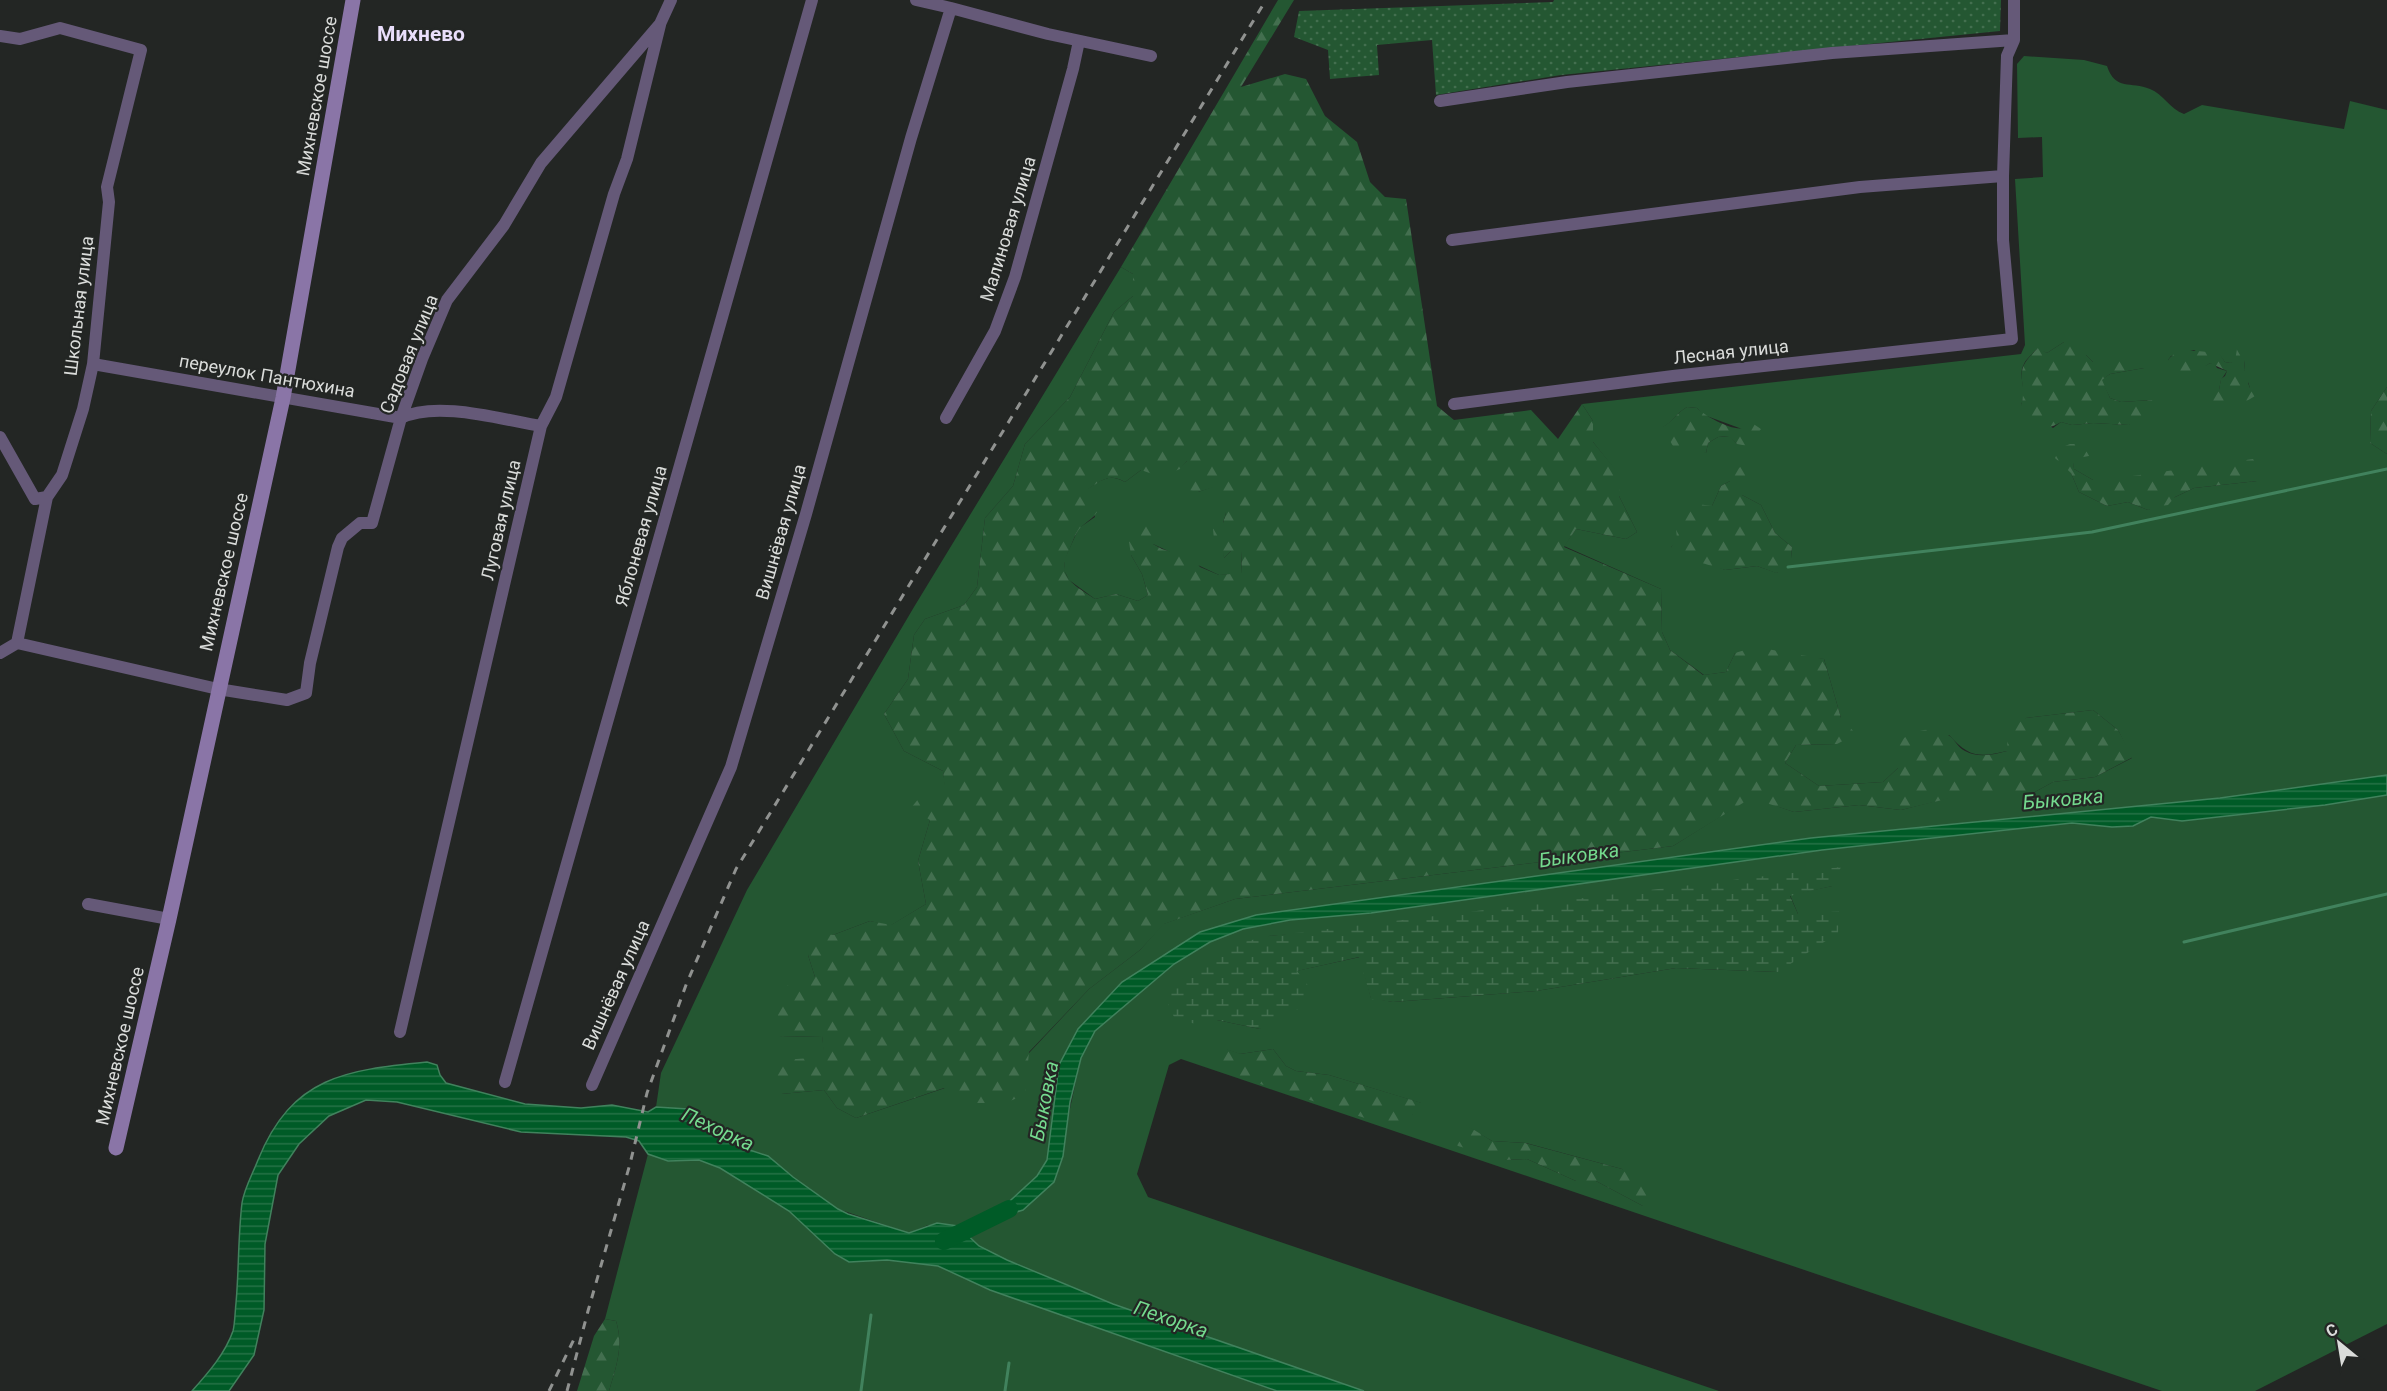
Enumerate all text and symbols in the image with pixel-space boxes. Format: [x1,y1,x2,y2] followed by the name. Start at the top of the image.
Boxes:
[292,14,341,177] street label: Михневское шоссе
[377,22,465,46] district label: Михнево
[975,154,1040,304] street label: Малиновая улица
[60,235,98,377] street label: Школьная улица
[375,291,442,416] street label: Садовая улица
[1672,335,1790,368] street label: Лесная улица
[178,350,357,401] street label: переулок Пантюхина
[476,458,525,582] street label: Луговая улица
[751,462,810,602] street label: Вишнёвая улица
[610,463,671,609] street label: Яблоневая улица
[195,491,252,653] street label: Михневское шоссе
[2022,784,2104,814] water label: Быковка
[1537,837,1621,873] water label: Быковка
[577,917,654,1053] street label: Вишнёвая улица
[91,965,148,1127] street label: Михневское шоссе
[1024,1059,1064,1143] water label: Быковка
[678,1102,758,1156] water label: Пехорка
[1131,1295,1211,1343] water label: Пехорка
[2309,1313,2369,1373] north arrow
[2322,1320,2341,1341] text: С

